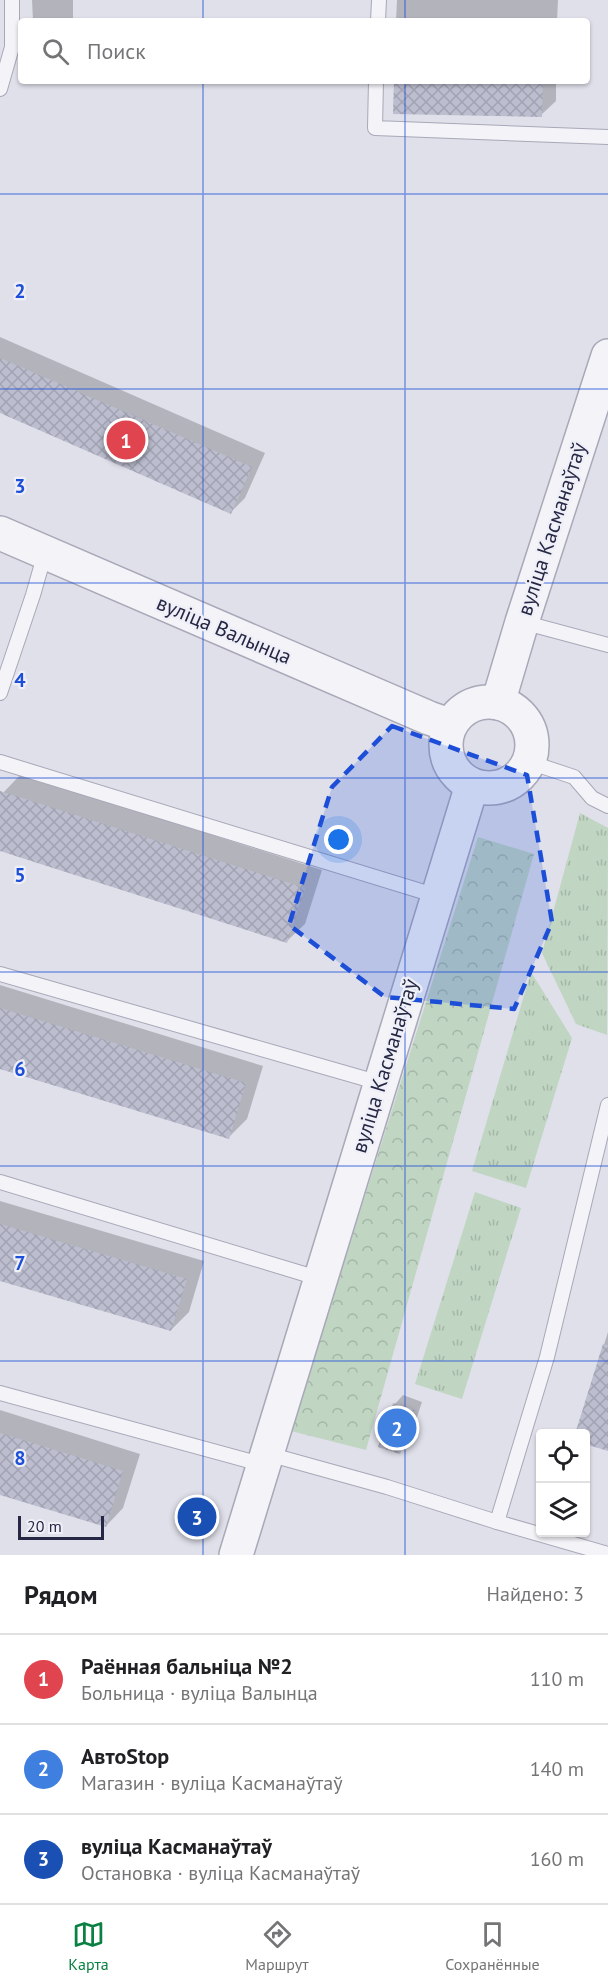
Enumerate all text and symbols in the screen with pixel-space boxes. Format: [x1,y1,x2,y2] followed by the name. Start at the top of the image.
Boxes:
[18,18,590,84] search box
[39,35,72,68] icon: search
[87,37,146,65] text: Поиск
[14,278,26,304] text: 2
[106,418,146,462] pin: 1
[511,439,592,619] street label: вуліца Касманаўтаў
[14,473,26,499] text: 3
[153,589,296,670] street label: вуліца Валынца
[14,667,26,693] text: 4
[324,825,353,854] your location
[14,862,26,888] text: 5
[345,975,424,1156] street label: вуліца Касманаўтаў
[14,1056,26,1082] text: 6
[14,1250,26,1276] text: 7
[378,1406,416,1450] pin: 2
[536,1429,590,1537] map controls
[536,1429,590,1483] button: locate
[14,1445,26,1471] text: 8
[536,1483,590,1537] button: layers
[178,1494,216,1540] pin: 3
[18,1513,104,1540] scale bar
[27,1516,62,1536] text: 20 m
[24,1578,98,1611] text: Рядом
[487,1581,584,1607] text: Найдено: 3
[81,1652,293,1680] text: Раённая бальніца №2
[38,1666,49,1692] text: 1
[530,1666,584,1692] text: 110 m
[81,1680,318,1706] text: Больница · вуліца Валынца
[81,1742,169,1770] text: АвтоStop
[38,1756,49,1782] text: 2
[530,1756,584,1782] text: 140 m
[81,1770,342,1796] text: Магазин · вуліца Касманаўтаў
[81,1832,272,1860] text: вуліца Касманаўтаў
[38,1846,49,1872] text: 3
[530,1846,584,1872] text: 160 m
[81,1860,360,1886] text: Остановка · вуліца Касманаўтаў
[68,1918,109,1974] tab: Карта
[245,1918,309,1974] tab: Маршрут
[445,1918,540,1974] tab: Сохранённые

